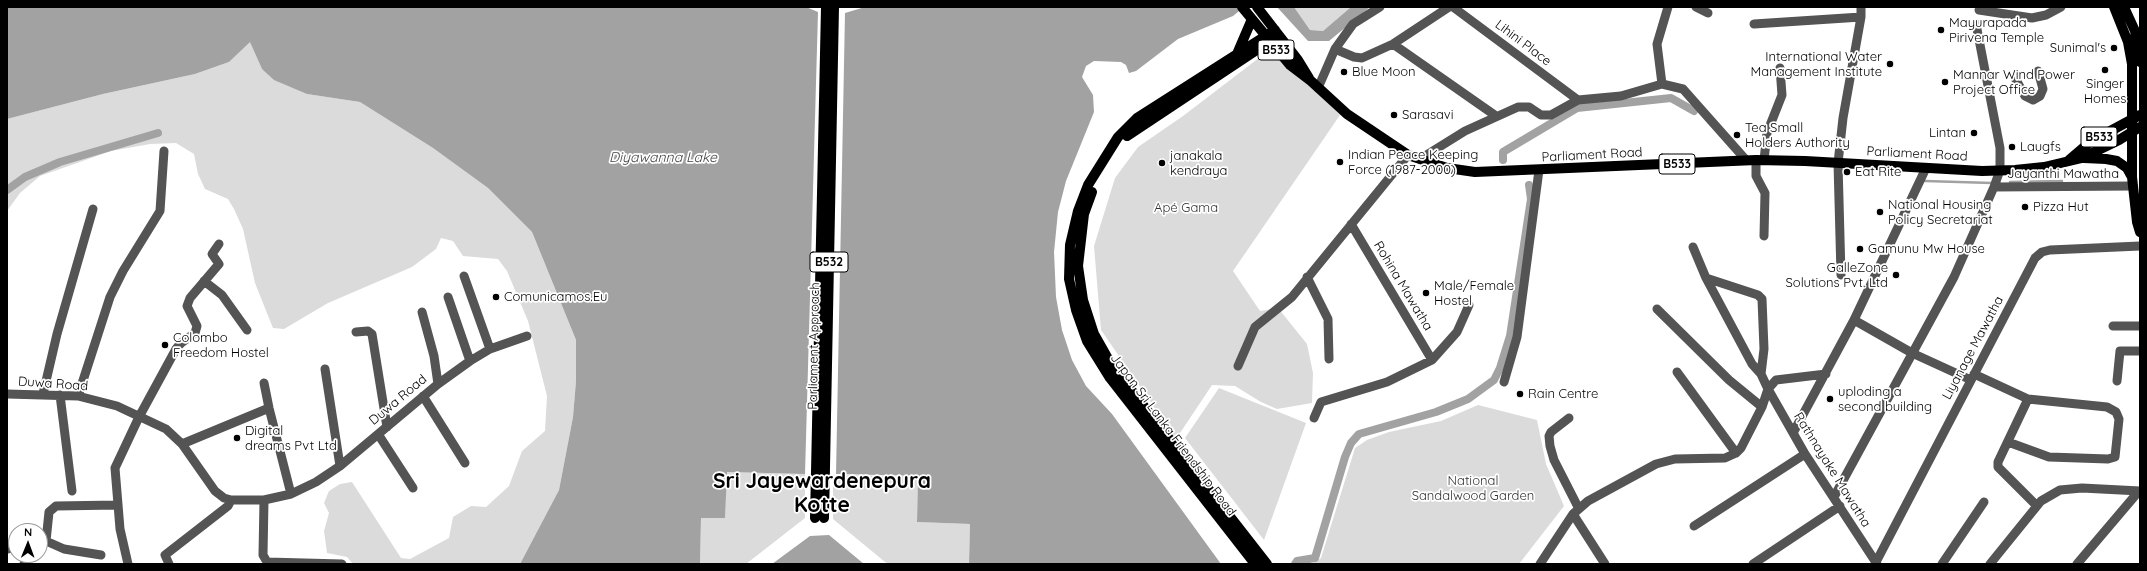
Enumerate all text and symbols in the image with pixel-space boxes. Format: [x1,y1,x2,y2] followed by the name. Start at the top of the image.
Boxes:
[1949,15,2044,46] place label: Mayurapada Pirivena Temple
[1492,17,1554,69] street label: Lihini Place
[1936,25,1946,35] marker: Mayurapada Pirivena Temple
[1258,40,1294,60] road number: B533
[2050,40,2106,56] place label: Sunimal's
[2109,43,2119,53] marker: Sunimal's
[1751,49,1882,80] place label: International Water Management Institute
[1885,59,1895,69] marker: International Water Management Institute
[1352,64,1416,80] place label: Blue Moon
[2100,65,2110,75] marker: Singer Homes
[1339,67,1349,77] marker: Blue Moon
[1953,67,2075,98] place label: Mannar Wind Power Project Office
[2084,76,2126,107] place label: Singer Homes
[1940,77,1950,87] marker: Mannar Wind Power Project Office
[1402,107,1453,123] place label: Sarasavi
[1389,110,1399,120] marker: Sarasavi
[1745,120,1850,151] place label: Tea Small Holders Authority
[1929,125,1966,141] place label: Lintan
[2081,127,2117,147] road number: B533
[1969,128,1979,138] marker: Lintan
[1732,130,1742,140] marker: Tea Small Holders Authority
[2020,139,2061,155] place label: Laugfs
[2007,142,2017,152] marker: Laugfs
[1866,144,1968,164] street label: Parliament Road
[1541,145,1643,165] street label: Parliament Road
[1348,147,1478,178] place label: Indian Peace Keeping Force (1987-2000)
[1170,148,1227,179] place label: janakala kendraya
[609,150,717,166] water label: Diyawanna Lake
[1659,154,1695,174] road number: B533
[1335,157,1345,167] marker: Indian Peace Keeping Force (1987-2000)
[1157,158,1167,168] marker: janakala kendraya
[1855,164,1901,180] place label: Eat Rite
[2007,166,2119,182] street label: Jayanthi Mawatha
[1842,167,1852,177] marker: Eat Rite
[1888,197,1993,228] place label: National Housing Policy Secretariat
[2033,199,2089,215] place label: Pizza Hut
[1154,200,1218,216] park label: Apé Gama
[2020,202,2030,212] marker: Pizza Hut
[1875,207,1885,217] marker: National Housing Policy Secretariat
[1370,238,1436,334] street label: Rohina Mawatha
[1868,241,1985,257] place label: Gamunu Mw House
[1855,244,1865,254] marker: Gamunu Mw House
[810,252,848,272] road number: B532
[1786,260,1888,291] place label: GalleZone Solutions Pvt. Ltd
[1891,270,1901,280] marker: GalleZone Solutions Pvt. Ltd
[1434,278,1514,309] place label: Male/Female Hostel
[805,282,823,410] street label: Parliament Approach
[1421,288,1431,298] marker: Male/Female Hostel
[504,289,607,305] place label: Comunicamos.Eu
[491,292,501,302] marker: Comunicamos.Eu
[1939,294,2007,402] street label: Liyanage Mawatha
[173,330,269,361] place label: Colombo Freedom Hostel
[160,340,170,350] marker: Colombo Freedom Hostel
[1107,351,1239,519] street label: Japan Sri Lanka Friendship Road
[366,371,430,429] street label: Duwa Road
[17,374,89,394] street label: Duwa Road
[1838,384,1932,415] place label: uploding a second building
[1528,386,1598,402] place label: Rain Centre
[1515,389,1525,399] marker: Rain Centre
[1825,394,1835,404] marker: uploding a second building
[1790,410,1874,530] street label: Rathnayake Mawatha
[245,423,337,454] place label: Digital dreams Pvt Ltd
[232,433,242,443] marker: Digital dreams Pvt Ltd
[713,469,931,519] district label: Sri Jayewardenepura Kotte
[1412,473,1534,504] park label: National Sandalwood Garden
[8,523,48,563] north arrow
[24,525,32,539] text: N

